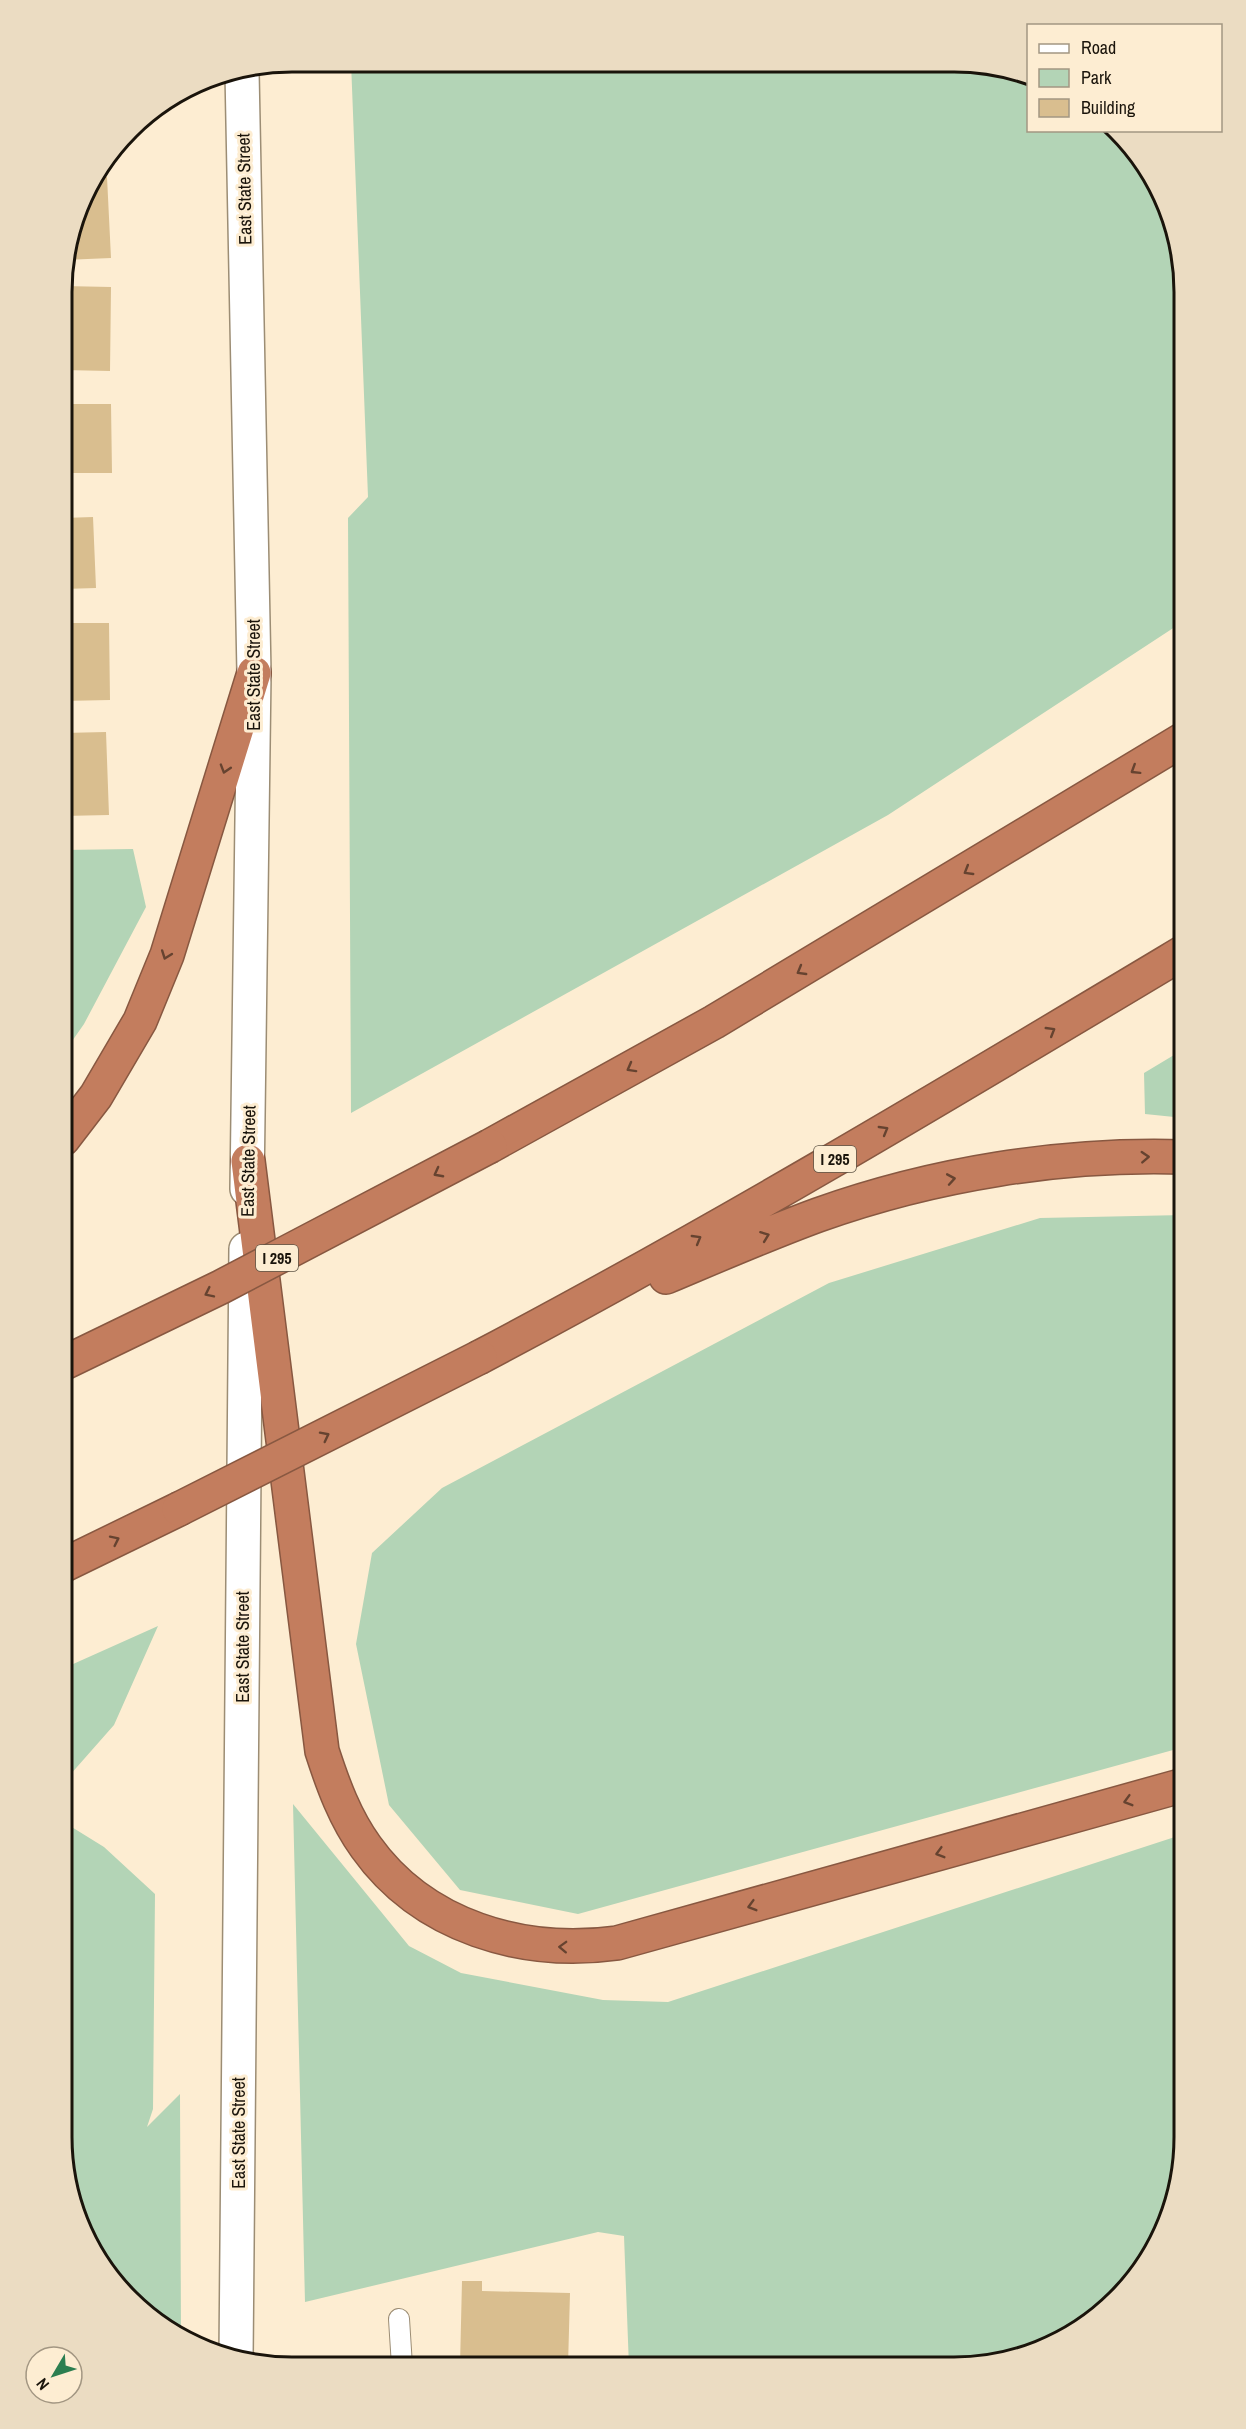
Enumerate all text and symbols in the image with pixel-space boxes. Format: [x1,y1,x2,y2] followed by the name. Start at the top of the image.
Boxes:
[1027,24,1222,132] legend
[1081,35,1116,60] text: Road
[1081,65,1112,90] text: Park
[1081,95,1136,120] text: Building
[231,133,257,245] street label: East State Street
[241,619,266,731] street label: East State Street
[219,763,232,774] one-way arrow
[1131,763,1141,775] one-way arrow
[964,864,974,876] one-way arrow
[161,949,174,960] one-way arrow
[797,964,807,976] one-way arrow
[1045,1027,1055,1039] one-way arrow
[627,1061,637,1072] one-way arrow
[235,1105,261,1217] street label: East State Street
[877,1126,888,1138] one-way arrow
[814,1146,856,1172] road number: I 295
[1140,1150,1149,1163] one-way arrow
[434,1166,444,1177] one-way arrow
[946,1173,956,1186] one-way arrow
[759,1231,770,1243] one-way arrow
[691,1234,701,1246] one-way arrow
[256,1245,298,1271] road number: I 295
[205,1286,216,1297] one-way arrow
[319,1432,329,1443] one-way arrow
[108,1536,119,1547] one-way arrow
[230,1591,255,1703] street label: East State Street
[1123,1794,1134,1806] one-way arrow
[935,1846,945,1859] one-way arrow
[747,1899,758,1911] one-way arrow
[558,1940,567,1953] one-way arrow
[226,2077,251,2189] street label: East State Street
[24,2345,84,2405] north arrow
[31,2374,54,2395] text: N

